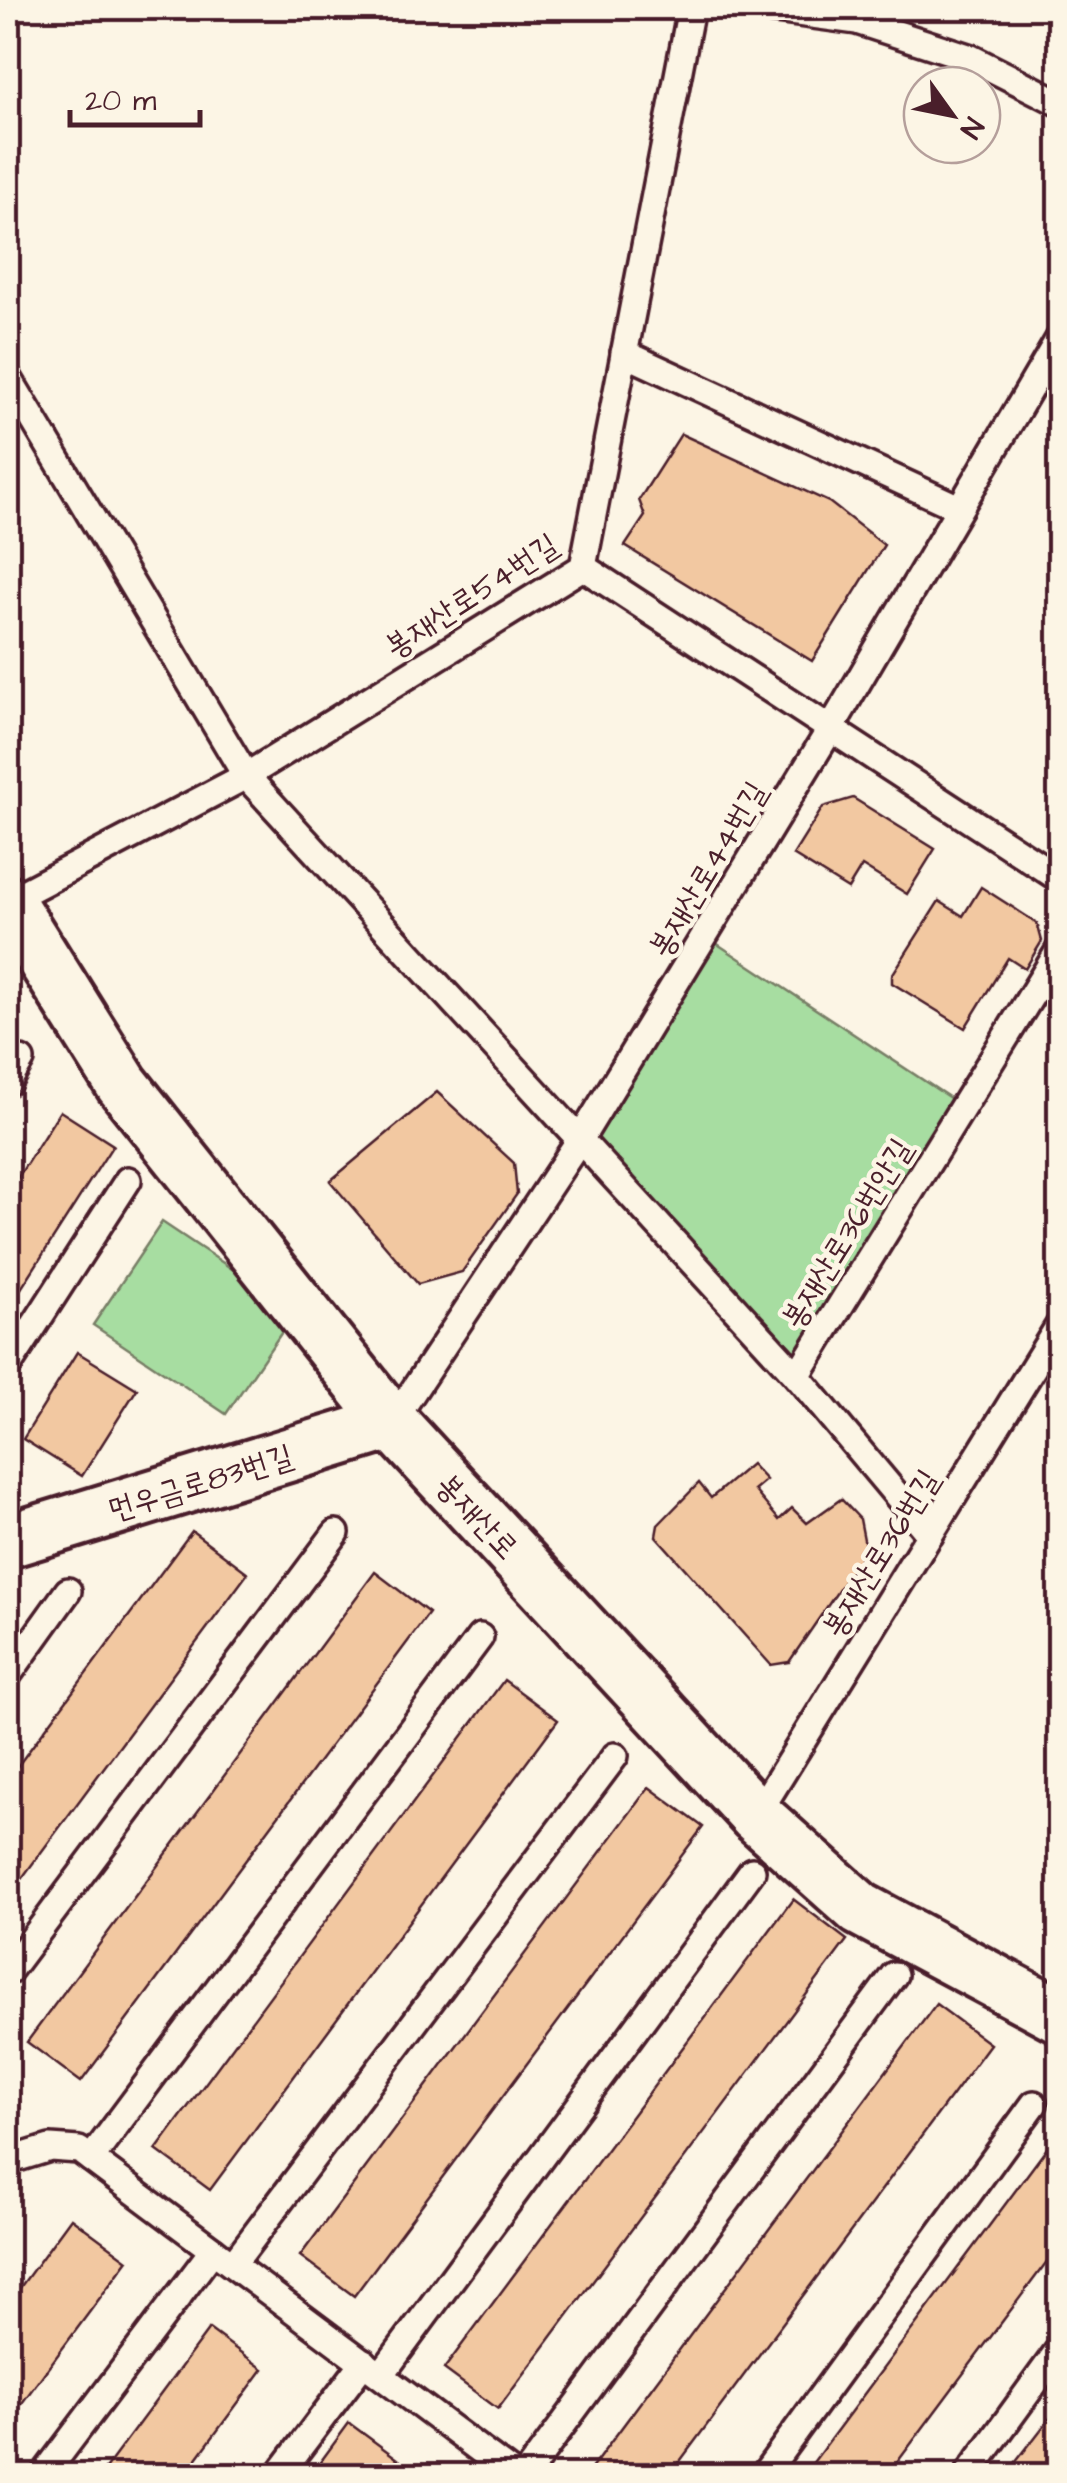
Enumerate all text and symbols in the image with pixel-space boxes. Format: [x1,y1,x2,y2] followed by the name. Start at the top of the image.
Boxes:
[70,65,200,127] scale bar
[902,65,1002,165] north arrow
[85,80,157,122] text: 20 m
[950,110,993,146] text: N
[376,523,567,669] street label: 봉재산로54번길
[638,773,779,966] street label: 봉재산로44번길
[771,1130,924,1338] street label: 봉재산로36번안길
[102,1434,299,1533] street label: 먼우금로83번길
[812,1461,951,1647] street label: 봉재산로36번길
[425,1464,528,1570] street label: 봉재산로

